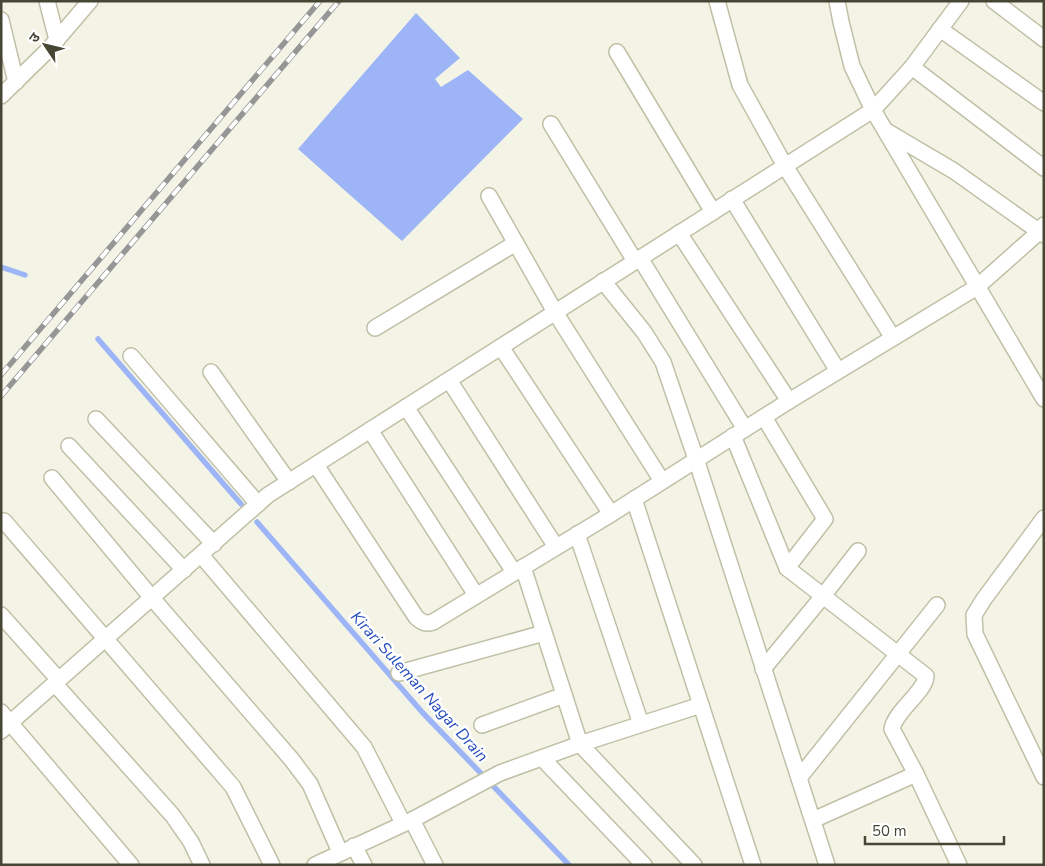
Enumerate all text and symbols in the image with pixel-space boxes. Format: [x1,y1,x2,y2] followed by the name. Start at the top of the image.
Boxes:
[20,20,70,70] north arrow
[25,28,45,47] text: उ
[346,607,493,767] water label: Kirari Suleman Nagar Drain
[865,814,1004,846] scale bar
[872,821,907,841] text: 50 m

